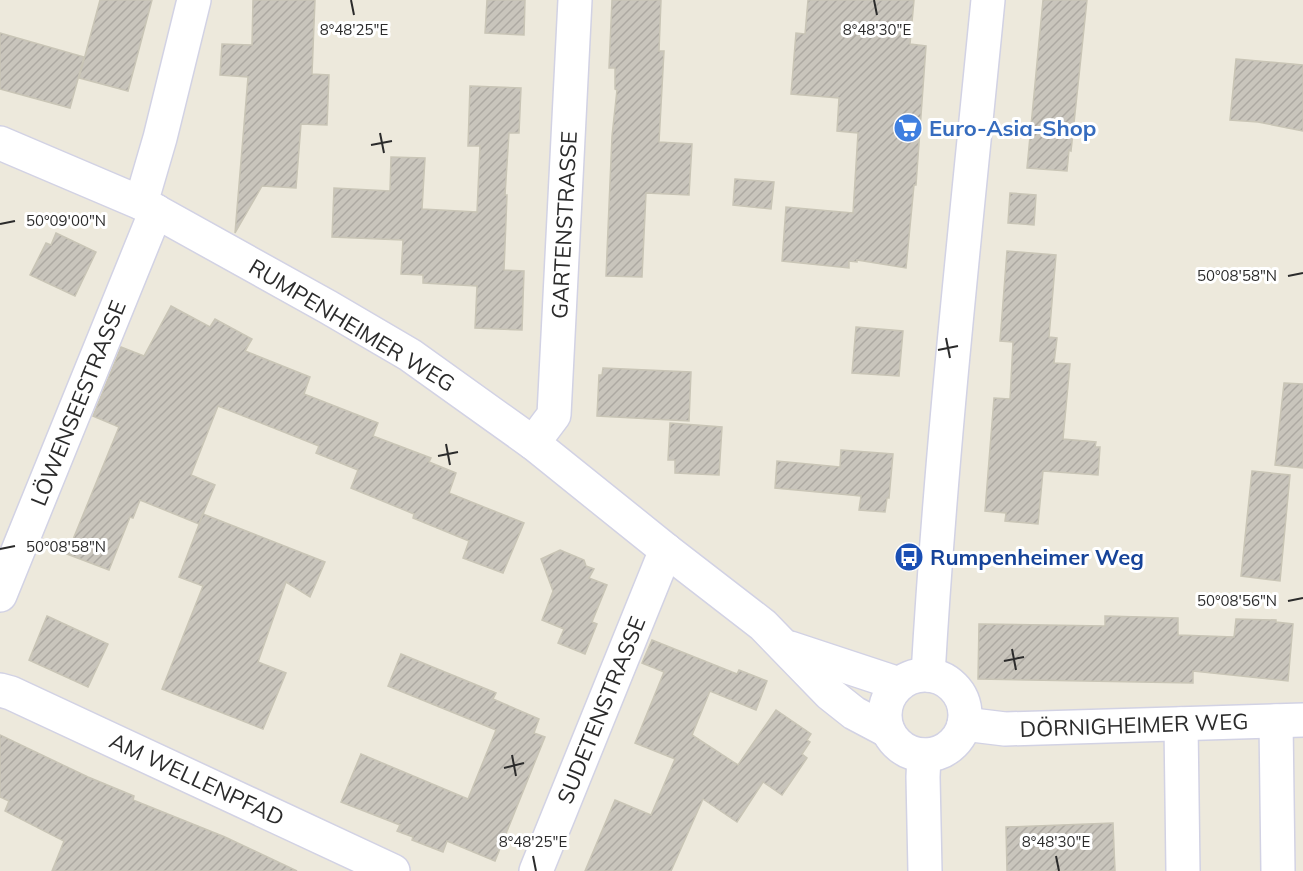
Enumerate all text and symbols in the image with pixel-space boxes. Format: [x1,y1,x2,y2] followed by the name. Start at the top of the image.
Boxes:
[320,20,388,39] text: 8°48'25"E
[843,20,911,39] text: 8°48'30"E
[892,112,924,144] supermarket icon: Euro-Asia-Shop
[929,114,1096,142] place label: Euro-Asia-Shop
[545,131,583,319] street label: GARTENSTRASSE
[26,211,106,230] text: 50°09'00"N
[244,252,460,398] street label: RUMPENHEIMER WEG
[1197,266,1277,285] text: 50°08'58"N
[24,296,132,510] street label: LÖWENSEESTRASSE
[26,537,106,556] text: 50°08'58"N
[893,541,925,573] bus stop icon: Rumpenheimer Weg
[930,543,1144,571] place label: Rumpenheimer Weg
[1197,591,1277,610] text: 50°08'56"N
[551,612,651,808] street label: SUDETENSTRASSE
[1019,707,1249,743] street label: DÖRNIGHEIMER WEG
[105,726,289,832] street label: AM WELLENPFAD
[499,832,567,851] text: 8°48'25"E
[1022,832,1090,851] text: 8°48'30"E

